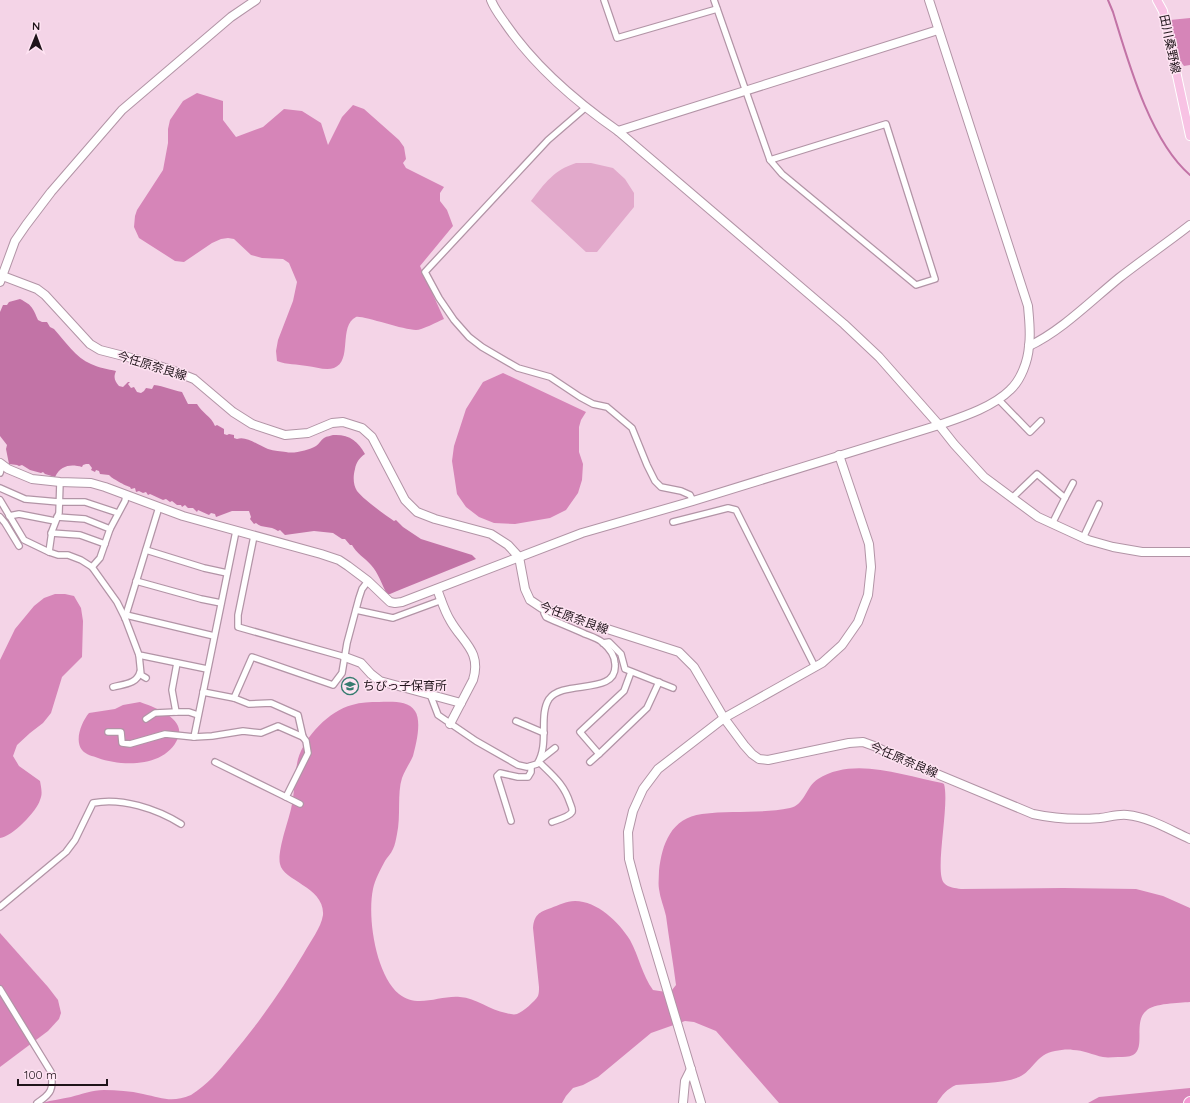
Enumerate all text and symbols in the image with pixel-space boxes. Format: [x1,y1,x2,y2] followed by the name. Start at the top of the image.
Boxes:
[1157,13,1184,75] street label: 田川桑野線
[16,16,56,56] north arrow
[32,19,40,33] text: N
[116,348,189,383] street label: 今任原奈良線
[538,598,611,637] street label: 今任原奈良線
[340,676,360,696] school or university icon: ちびっ子保育所
[363,678,447,693] place label: ちびっ子保育所
[868,739,940,781] street label: 今任原奈良線
[18,1061,107,1087] scale bar
[24,1067,57,1082] text: 100 m

